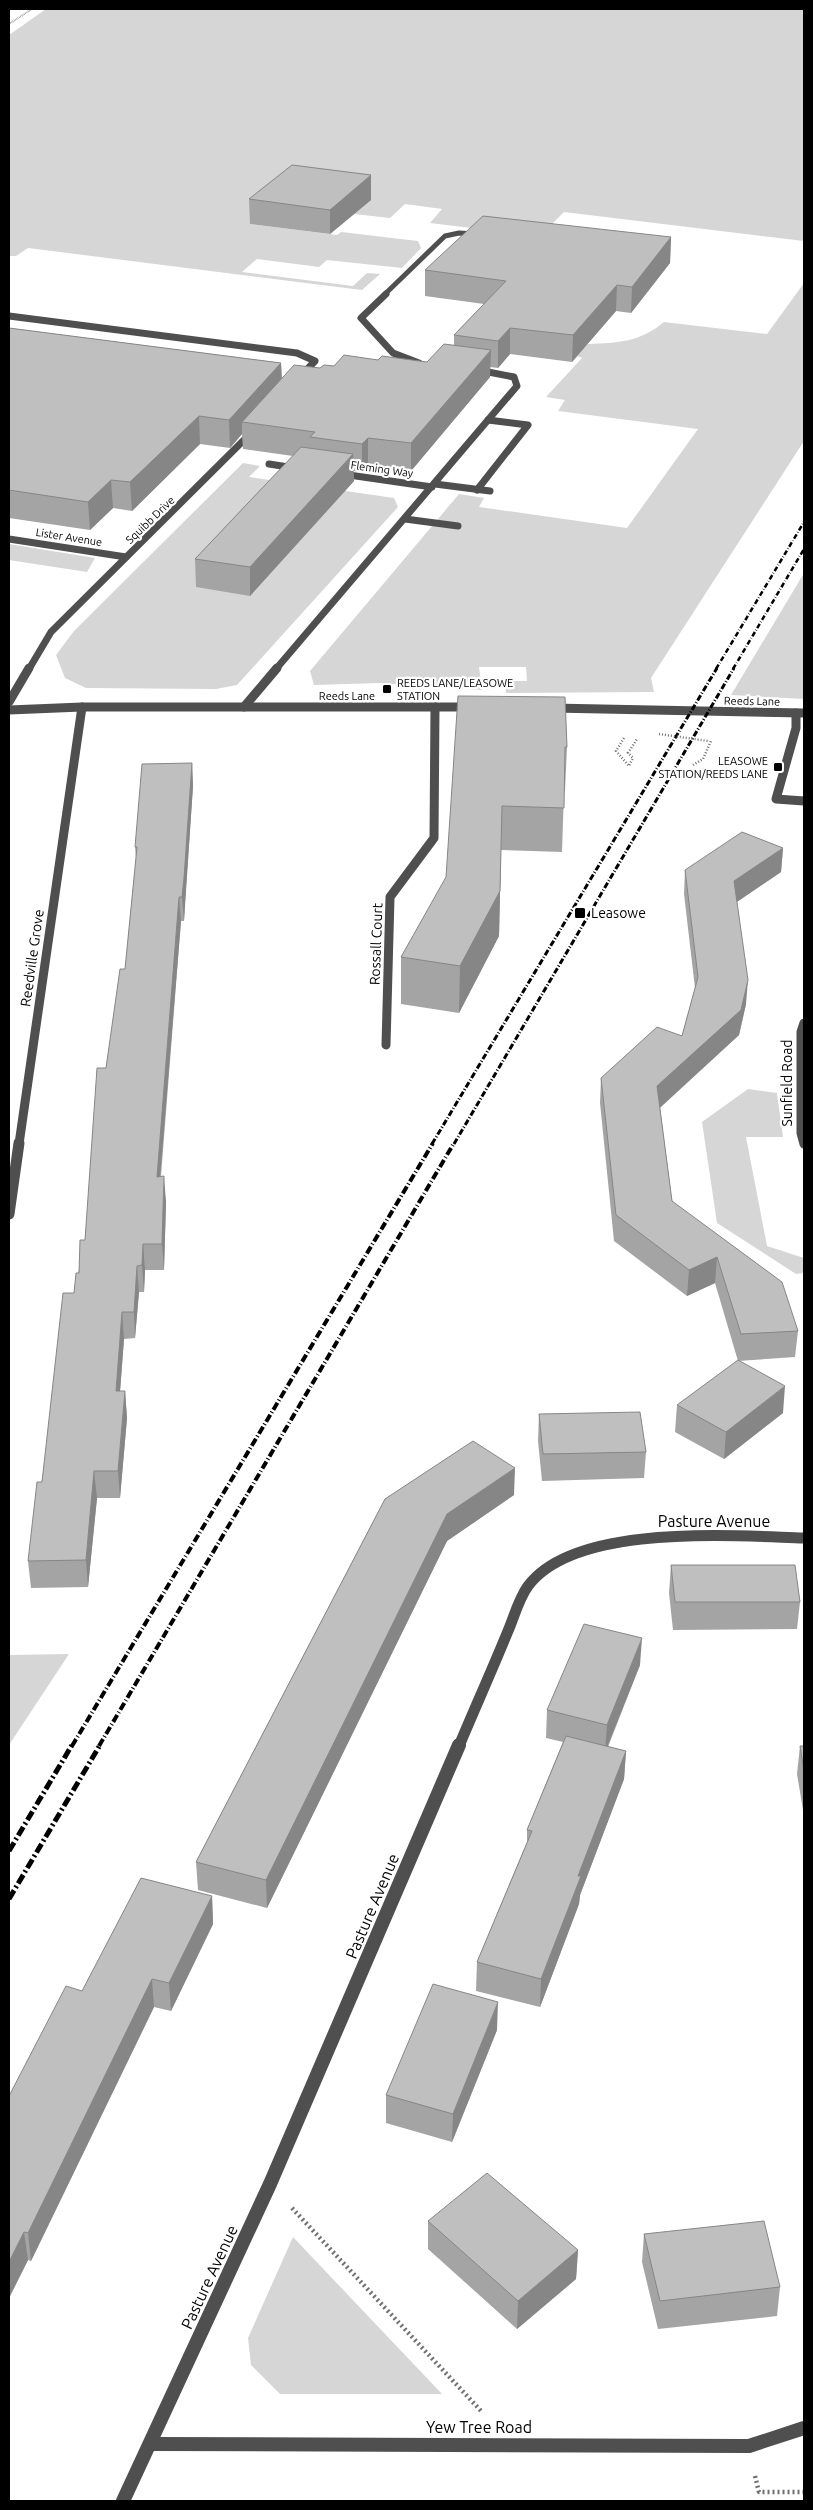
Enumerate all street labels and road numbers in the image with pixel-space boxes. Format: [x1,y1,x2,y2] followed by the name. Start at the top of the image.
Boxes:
[350,459,415,479] street label: Fleming Way
[123,494,177,546] street label: Squibb Drive
[35,526,103,548] street label: Lister Avenue
[319,690,375,702] street label: Reeds Lane
[724,695,780,707] street label: Reeds Lane
[367,902,385,985] street label: Rossall Court
[17,908,47,1008] street label: Reedville Grove
[779,1039,795,1127] street label: Sunfield Road
[658,1512,770,1530] street label: Pasture Avenue
[342,1851,402,1961] street label: Pasture Avenue
[177,2222,241,2332] street label: Pasture Avenue
[426,2418,532,2436] street label: Yew Tree Road

